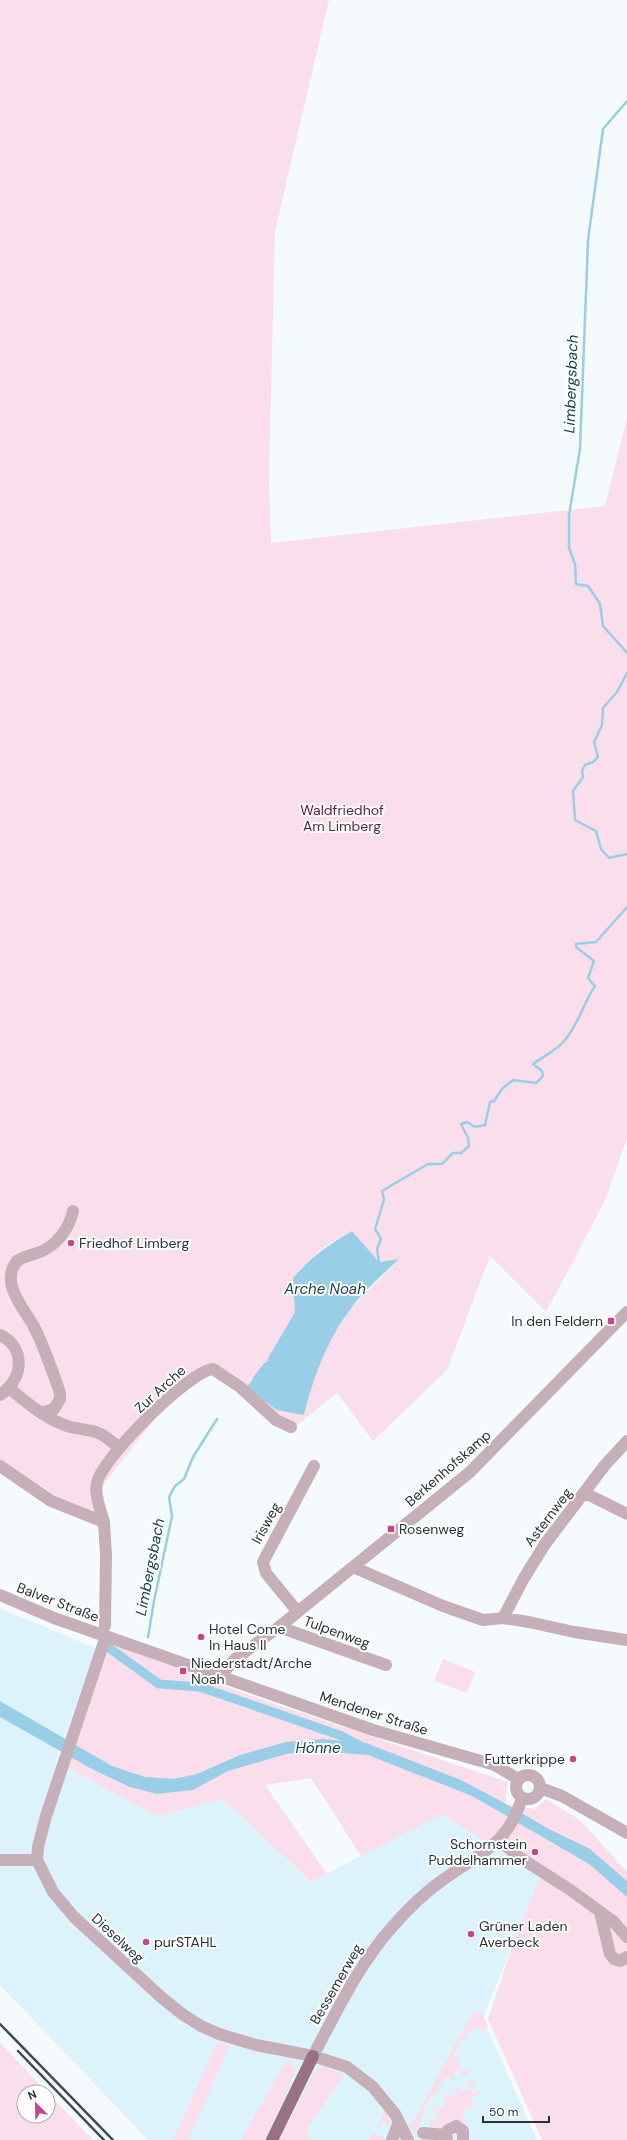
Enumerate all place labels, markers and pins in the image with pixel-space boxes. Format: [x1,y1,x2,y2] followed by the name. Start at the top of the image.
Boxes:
[79,1234,190,1252] place label: Friedhof Limberg
[66,1238,76,1248] marker: Friedhof Limberg
[511,1312,603,1330] place label: In den Feldern
[606,1316,616,1326] marker: In den Feldern
[399,1520,465,1538] place label: Rosenweg
[386,1524,396,1534] marker: Rosenweg
[209,1620,285,1654] place label: Hotel Come In Haus II
[196,1632,206,1642] marker: Hotel Come In Haus II
[191,1654,312,1688] place label: Niederstadt/Arche Noah
[178,1666,188,1676] marker: Niederstadt/Arche Noah
[485,1750,565,1768] place label: Futterkrippe
[568,1754,578,1764] marker: Futterkrippe
[428,1835,527,1869] place label: Schornstein Puddelhammer
[530,1847,540,1857] marker: Schornstein Puddelhammer
[479,1917,567,1951] place label: Grüner Laden Averbeck
[466,1929,476,1939] marker: Grüner Laden Averbeck
[154,1933,217,1951] place label: purSTAHL
[141,1937,151,1947] marker: purSTAHL

